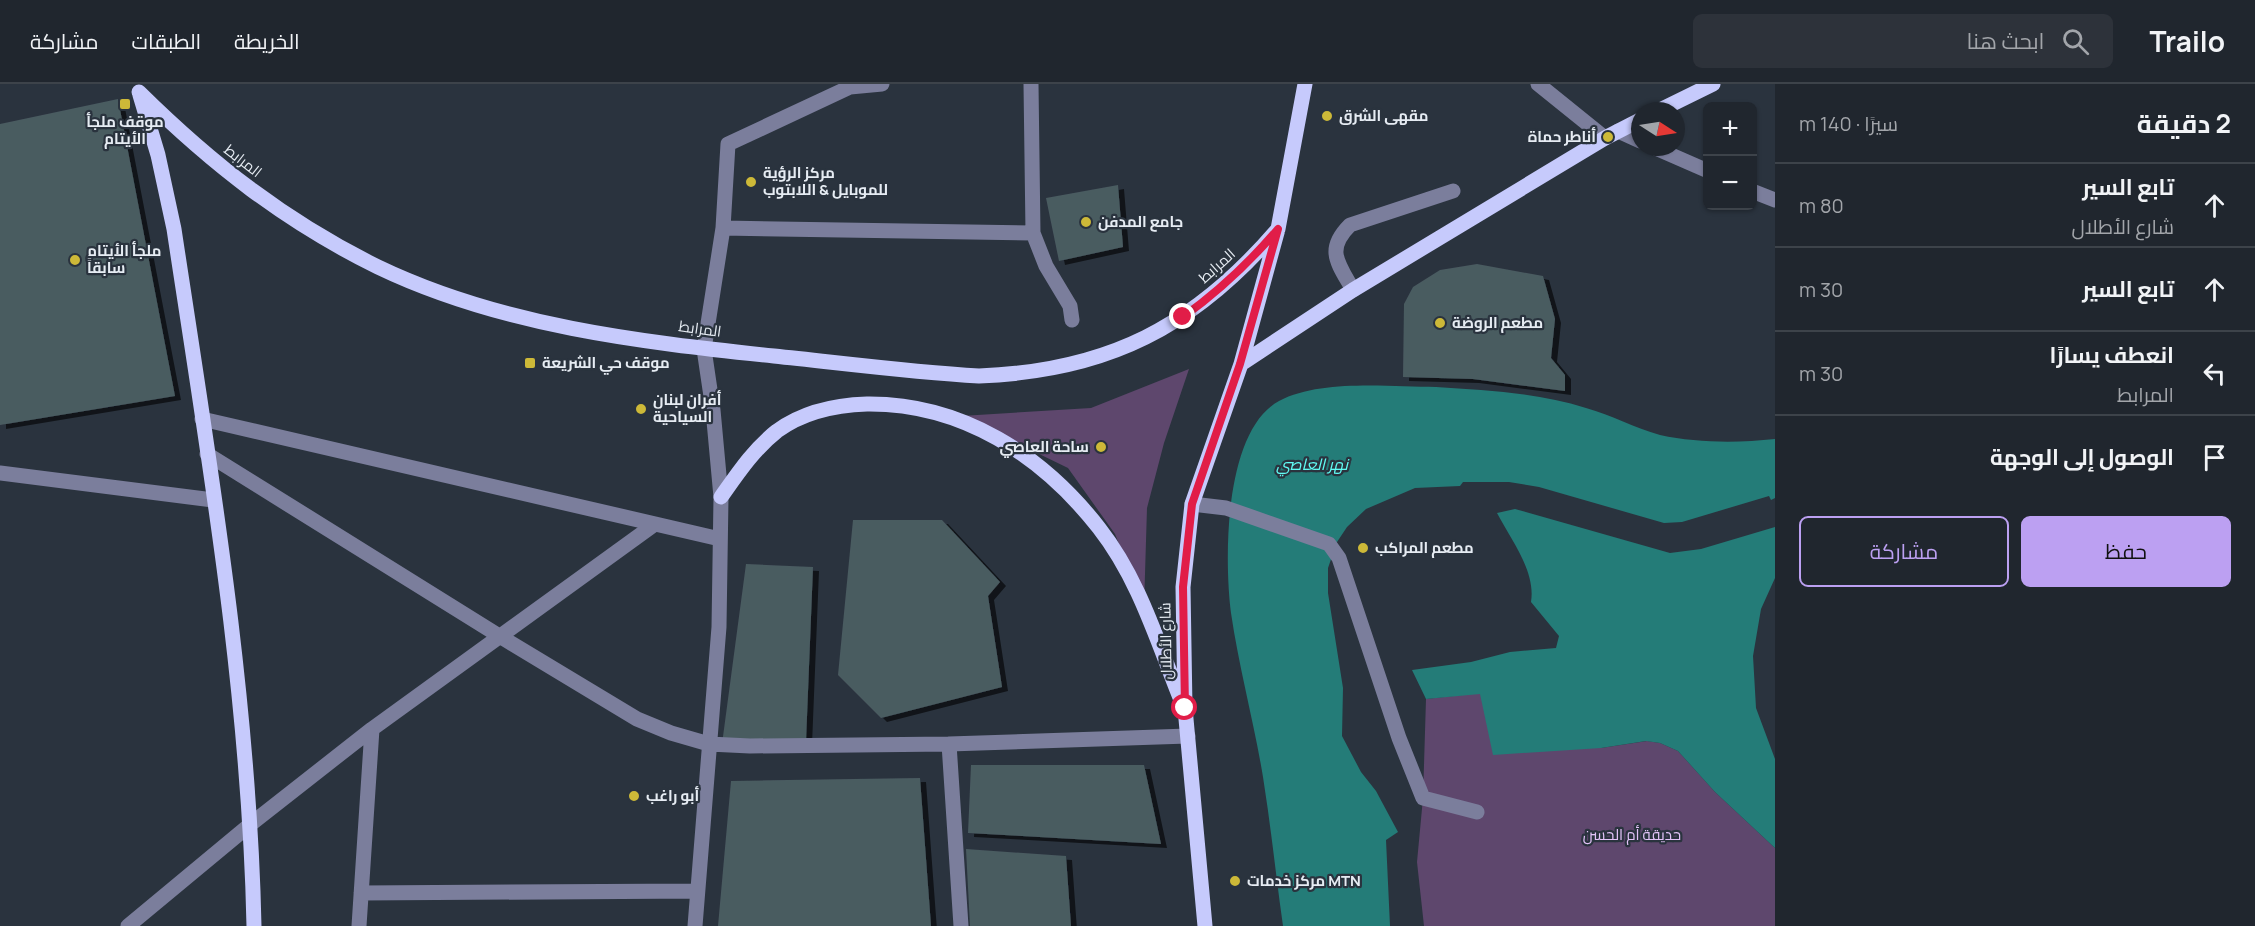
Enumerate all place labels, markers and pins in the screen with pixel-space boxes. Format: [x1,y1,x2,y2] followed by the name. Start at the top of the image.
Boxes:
[118,97,132,111] marker: موقف ملجأ الأيتام
[1339,105,1428,126] place label: مقهى الشرق
[1320,109,1334,123] marker: مقهى الشرق
[86,111,164,149] place label: موقف ملجأ الأيتام
[1528,126,1596,147] place label: أناطر حماة
[1601,130,1615,144] marker: أناطر حماة
[763,162,888,200] place label: مركز الرؤية للموبايل & اللابتوب
[744,175,758,189] marker: مركز الرؤية للموبايل & اللابتوب
[1098,211,1183,232] place label: جامع المدفن
[1079,215,1093,229] marker: جامع المدفن
[87,240,161,278] place label: ملجأ الأيتام سابقاً
[68,253,82,267] marker: ملجأ الأيتام سابقاً
[1452,312,1543,333] place label: مطعم الروضة
[1433,316,1447,330] marker: مطعم الروضة
[542,352,670,375] place label: موقف حي الشريعة
[523,356,537,370] marker: موقف حي الشريعة
[653,389,722,427] place label: أفران لبنان السياحية
[634,402,648,416] marker: أفران لبنان السياحية
[1000,436,1089,458] place label: ساحة العاصي
[1094,440,1108,454] marker: ساحة العاصي
[1375,537,1474,558] place label: مطعم المراكب
[1356,541,1370,555] marker: مطعم المراكب
[646,785,699,806] place label: أبو راغب
[627,789,641,803] marker: أبو راغب
[1247,870,1361,891] place label: مركز خدمات MTN
[1228,874,1242,888] marker: مركز خدمات MTN

